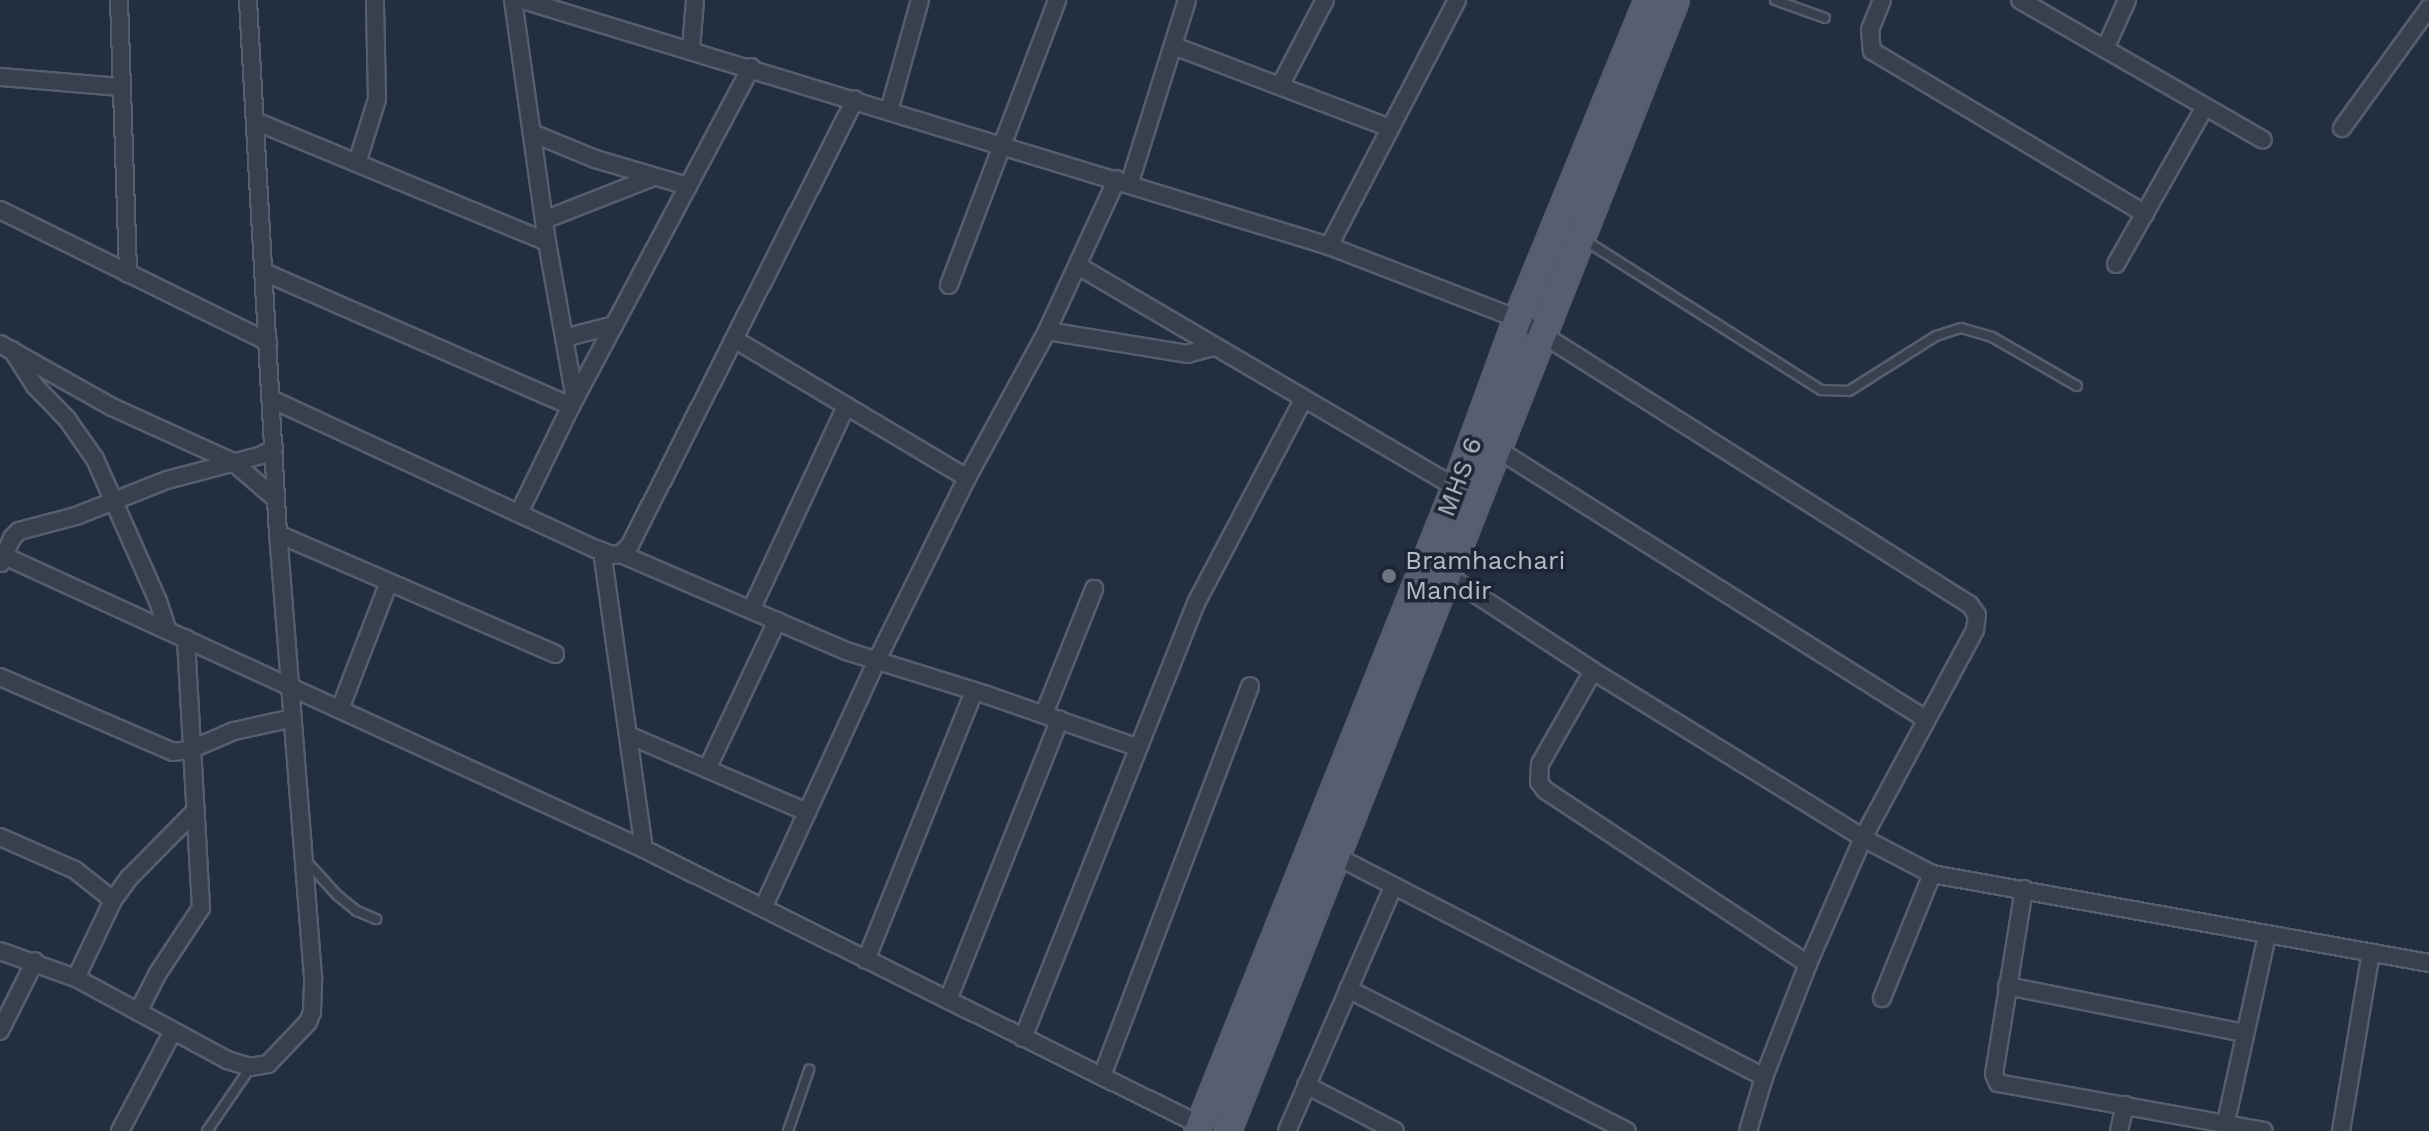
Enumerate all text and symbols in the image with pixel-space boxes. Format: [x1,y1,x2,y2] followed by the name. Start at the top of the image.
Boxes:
[1431,433,1489,521] street label: MHS 6
[1405,545,1565,606] place label: Bramhachari Mandir
[1380,567,1398,585] marker: Bramhachari Mandir

